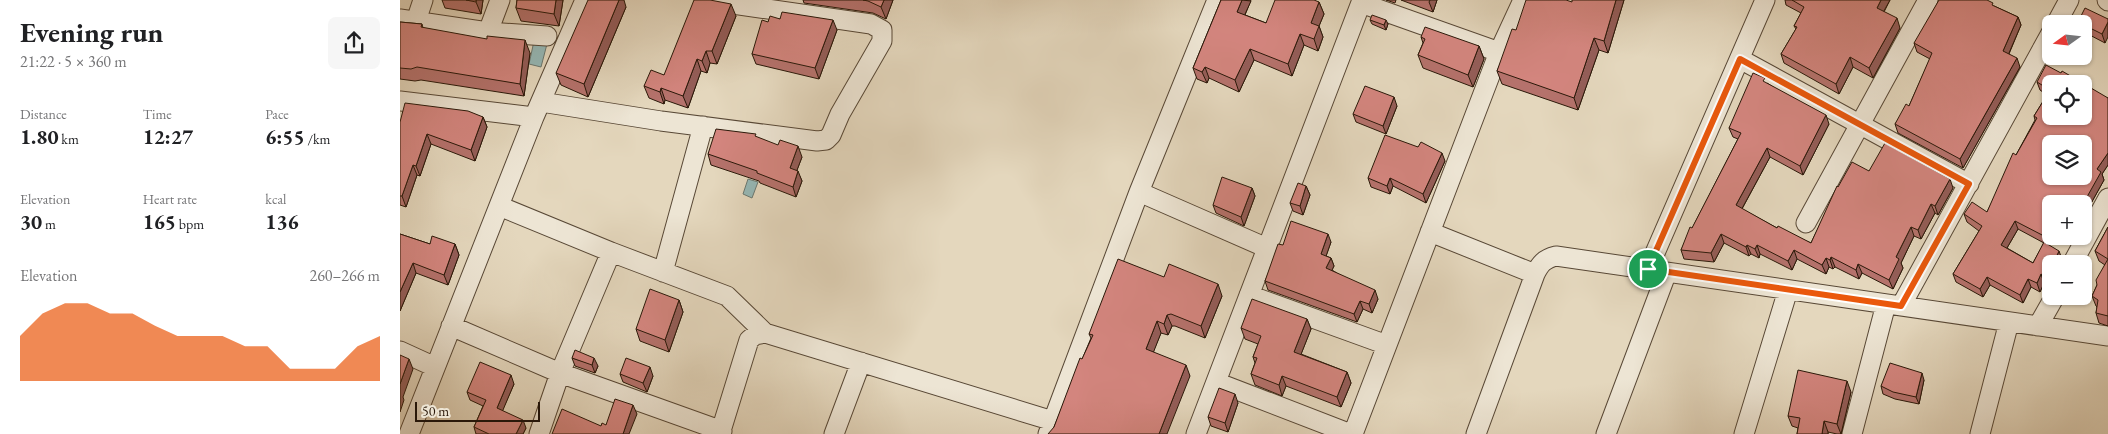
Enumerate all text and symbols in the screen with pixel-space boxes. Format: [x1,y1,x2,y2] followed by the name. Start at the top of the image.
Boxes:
[20,14,163,50] text: Evening run
[2042,15,2092,65] north arrow
[2042,15,2092,305] map controls
[328,17,380,69] button: share
[20,51,127,72] text: 21:22 · 5 × 360 m
[2042,75,2092,125] button: locate
[20,105,67,123] text: Distance
[143,105,172,123] text: Time
[265,105,289,123] text: Pace
[20,123,59,150] text: 1.80
[143,123,193,150] text: 12:27
[265,123,305,150] text: 6:55
[59,130,79,148] text: km
[305,130,330,148] text: /km
[2042,135,2092,185] button: layers
[20,190,70,208] text: Elevation
[143,190,197,208] text: Heart rate
[265,190,286,208] text: kcal
[2042,195,2092,245] button: +
[20,208,42,235] text: 30
[143,208,176,235] text: 165
[265,208,299,235] text: 136
[42,215,56,233] text: m
[176,215,204,233] text: bpm
[1627,248,1669,290] pin
[1634,255,1662,283] icon: arrive
[2042,255,2092,305] button: −
[20,265,78,286] text: Elevation
[309,265,380,286] text: 260–266 m
[415,399,540,422] scale bar
[422,402,449,420] text: 50 m

